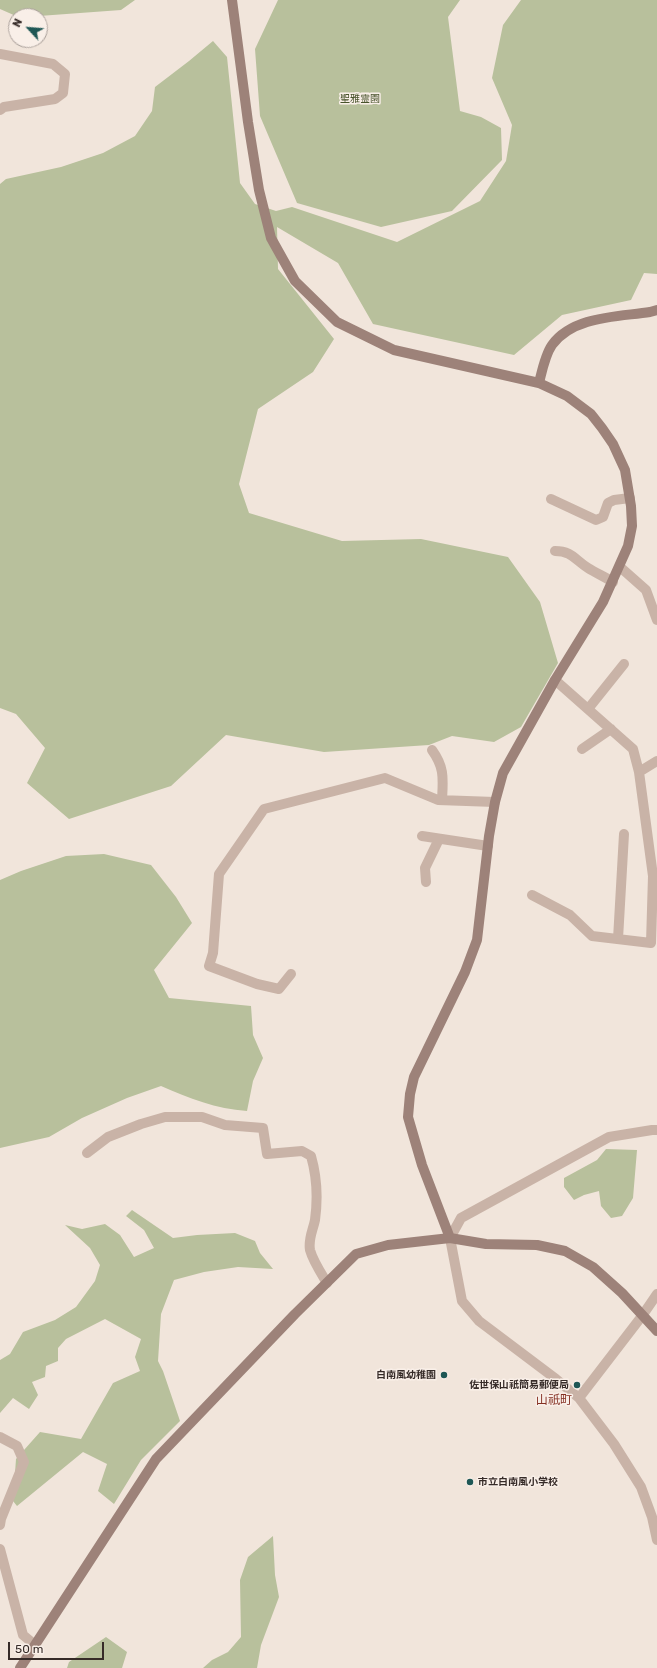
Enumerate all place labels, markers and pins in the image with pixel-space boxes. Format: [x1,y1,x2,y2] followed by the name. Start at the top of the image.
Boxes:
[376,1369,436,1381] place label: 白南風幼稚園
[439,1370,449,1380] marker: 白南風幼稚園
[469,1379,569,1391] place label: 佐世保山祇簡易郵便局
[572,1380,582,1390] marker: 佐世保山祇簡易郵便局
[478,1476,558,1488] place label: 市立白南風小学校
[465,1477,475,1487] marker: 市立白南風小学校

